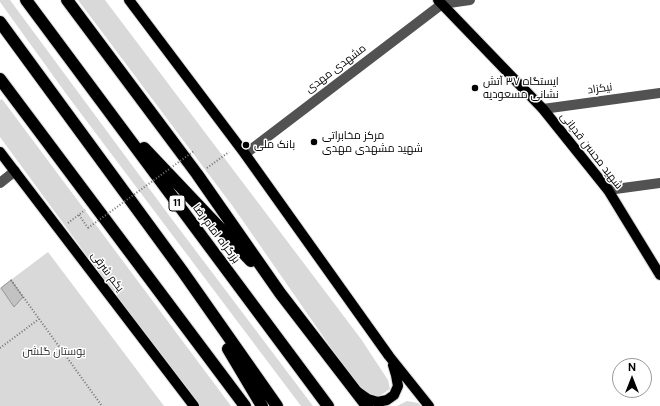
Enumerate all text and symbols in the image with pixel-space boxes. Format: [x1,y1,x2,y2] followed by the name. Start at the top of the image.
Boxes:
[303,42,369,96] street label: مشهدی مهدی
[483,75,559,101] place label: ایستگاه ۳۷ آتش نشانی مسعودیه
[587,81,613,97] street label: نیکزاد
[470,83,480,93] marker: ایستگاه ۳۷ آتش نشانی مسعودیه
[557,110,625,192] street label: شهید محسن قدیانی
[322,129,423,155] place label: مرکز مخابراتی شهید مشهدی مهدی
[309,137,319,147] marker: مرکز مخابراتی شهید مشهدی مهدی
[254,138,295,152] place label: بانک ملی
[241,140,251,150] marker: بانک ملی
[169,195,185,211] road number: 11
[190,202,242,266] street label: بزرگراه امام رضا
[88,249,126,295] street label: یکم شرقی
[23,345,85,359] park label: بوستان گلشن
[612,358,652,398] north arrow
[628,360,636,374] text: N

